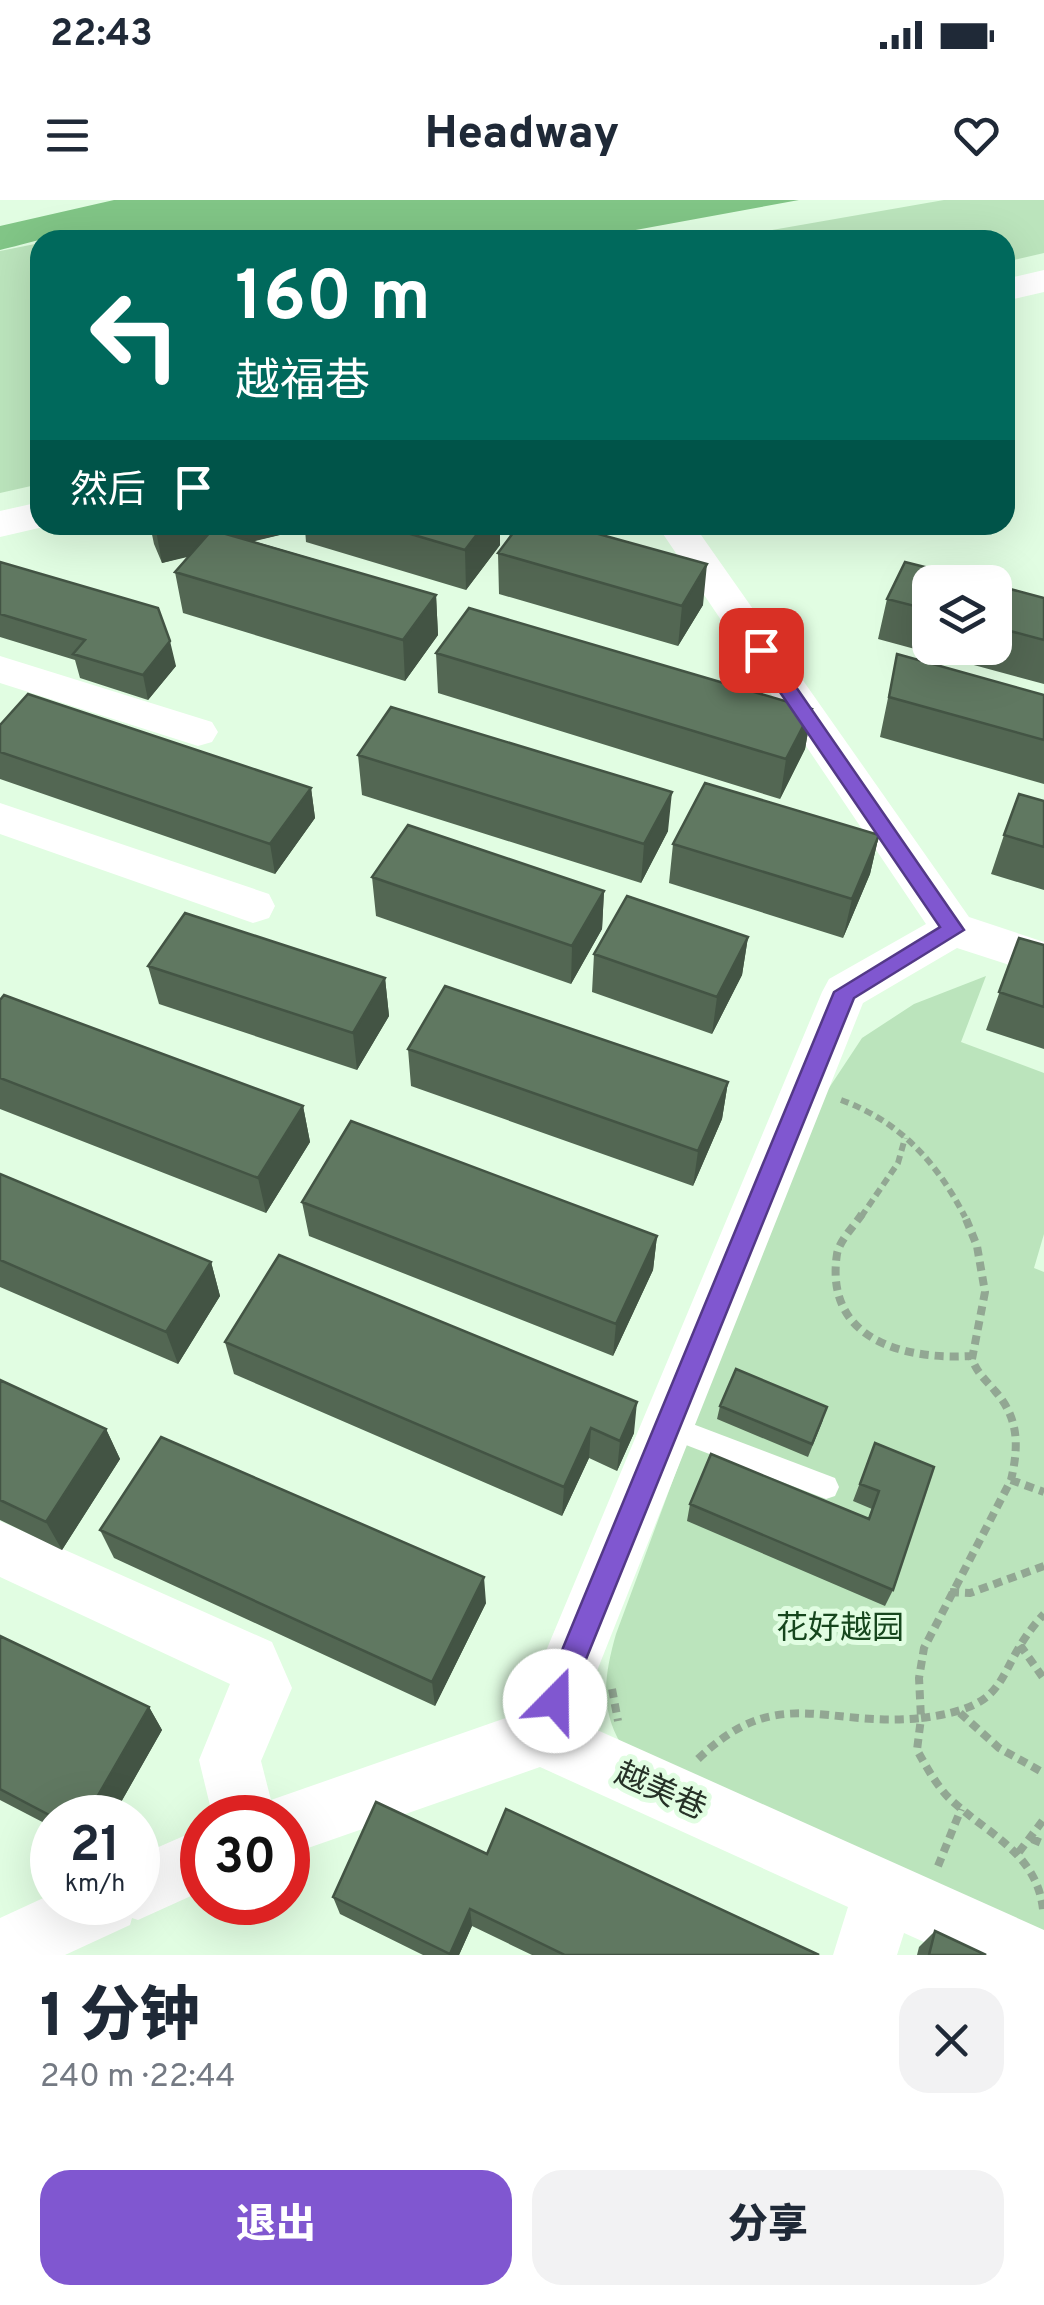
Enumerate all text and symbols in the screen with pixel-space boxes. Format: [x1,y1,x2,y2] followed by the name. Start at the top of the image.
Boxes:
[50,11,153,60] text: 22:43
[425,107,619,164] text: Headway
[40,108,95,163] icon: menu
[949,108,1004,163] icon: heart
[235,256,431,345] text: 160 m
[70,270,200,400] icon: left
[235,355,370,412] text: 越福巷
[166,460,221,515] icon: arrive
[70,468,146,517] text: 然后
[912,565,1012,665] map controls
[912,565,1012,665] button: layers
[719,608,804,693] pin
[734,623,789,678] icon: arrive
[776,1610,904,1650] park label: 花好越园
[503,1649,607,1753] position arrow
[608,1755,712,1831] street label: 越美巷
[180,1795,310,1925] speed limit sign: 30
[70,1816,120,1879] text: 21
[65,1869,125,1901] text: km/h
[40,1982,200,2058] text: 1 分钟
[899,1988,1004,2093] button: close
[40,2058,235,2098] text: 240 m · 22:44
[40,2170,512,2285] button: 退出
[532,2170,1004,2285] button: 分享

